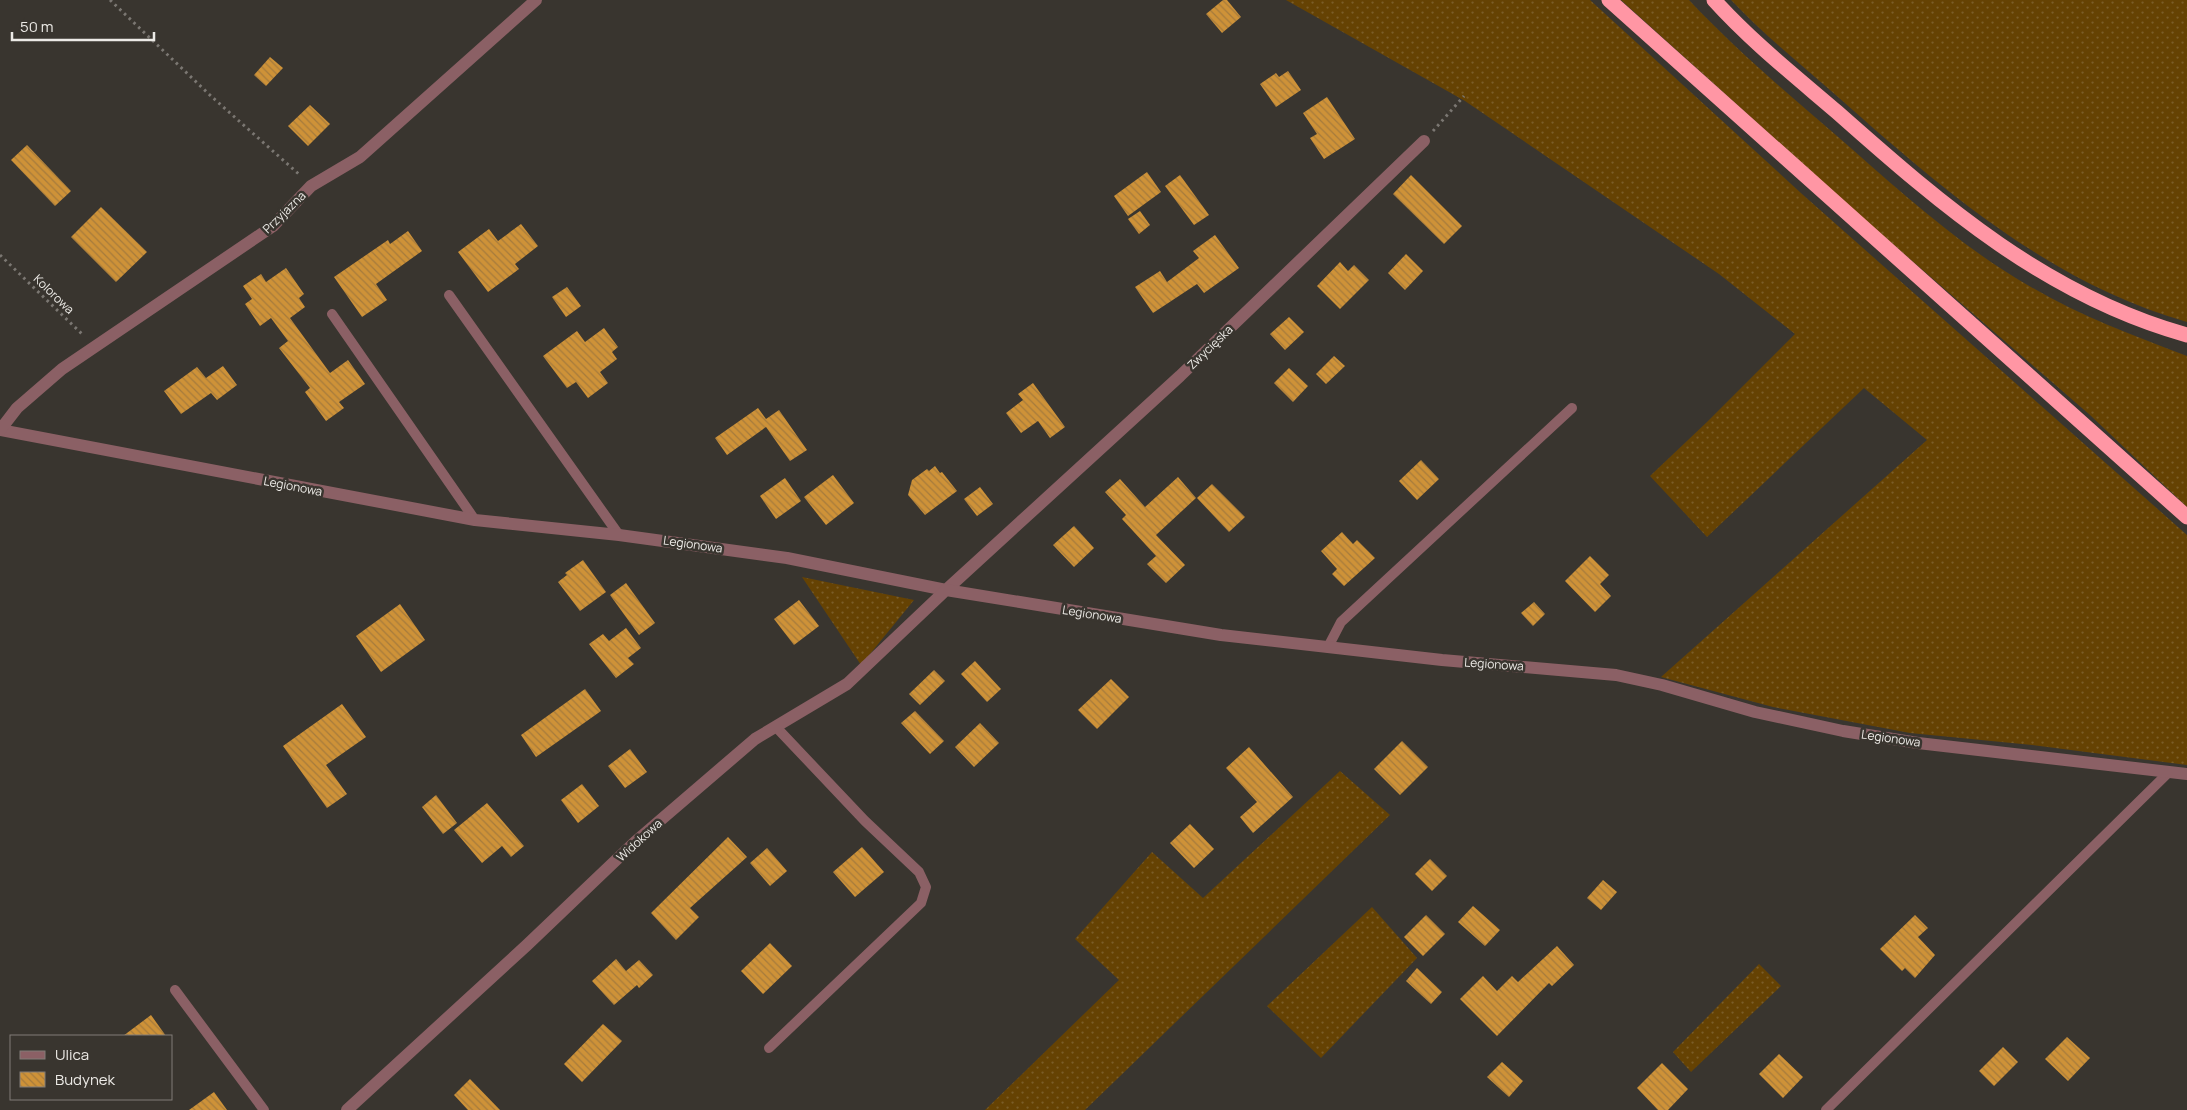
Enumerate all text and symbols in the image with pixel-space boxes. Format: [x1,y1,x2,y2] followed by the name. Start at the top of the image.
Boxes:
[12,10,155,42] scale bar
[20,16,54,37] text: 50 m
[259,187,309,237] street label: Przyjazna
[30,270,78,318] street label: Kolorowa
[1184,321,1236,373] street label: Zwycięska
[262,472,324,500] street label: Legionowa
[662,531,724,557] street label: Legionowa
[1061,601,1123,627] street label: Legionowa
[1464,653,1524,675] street label: Legionowa
[1860,725,1922,751] street label: Legionowa
[612,815,666,865] street label: Widokowa
[10,1035,172,1100] legend
[55,1044,89,1065] text: Ulica
[55,1069,116,1090] text: Budynek

